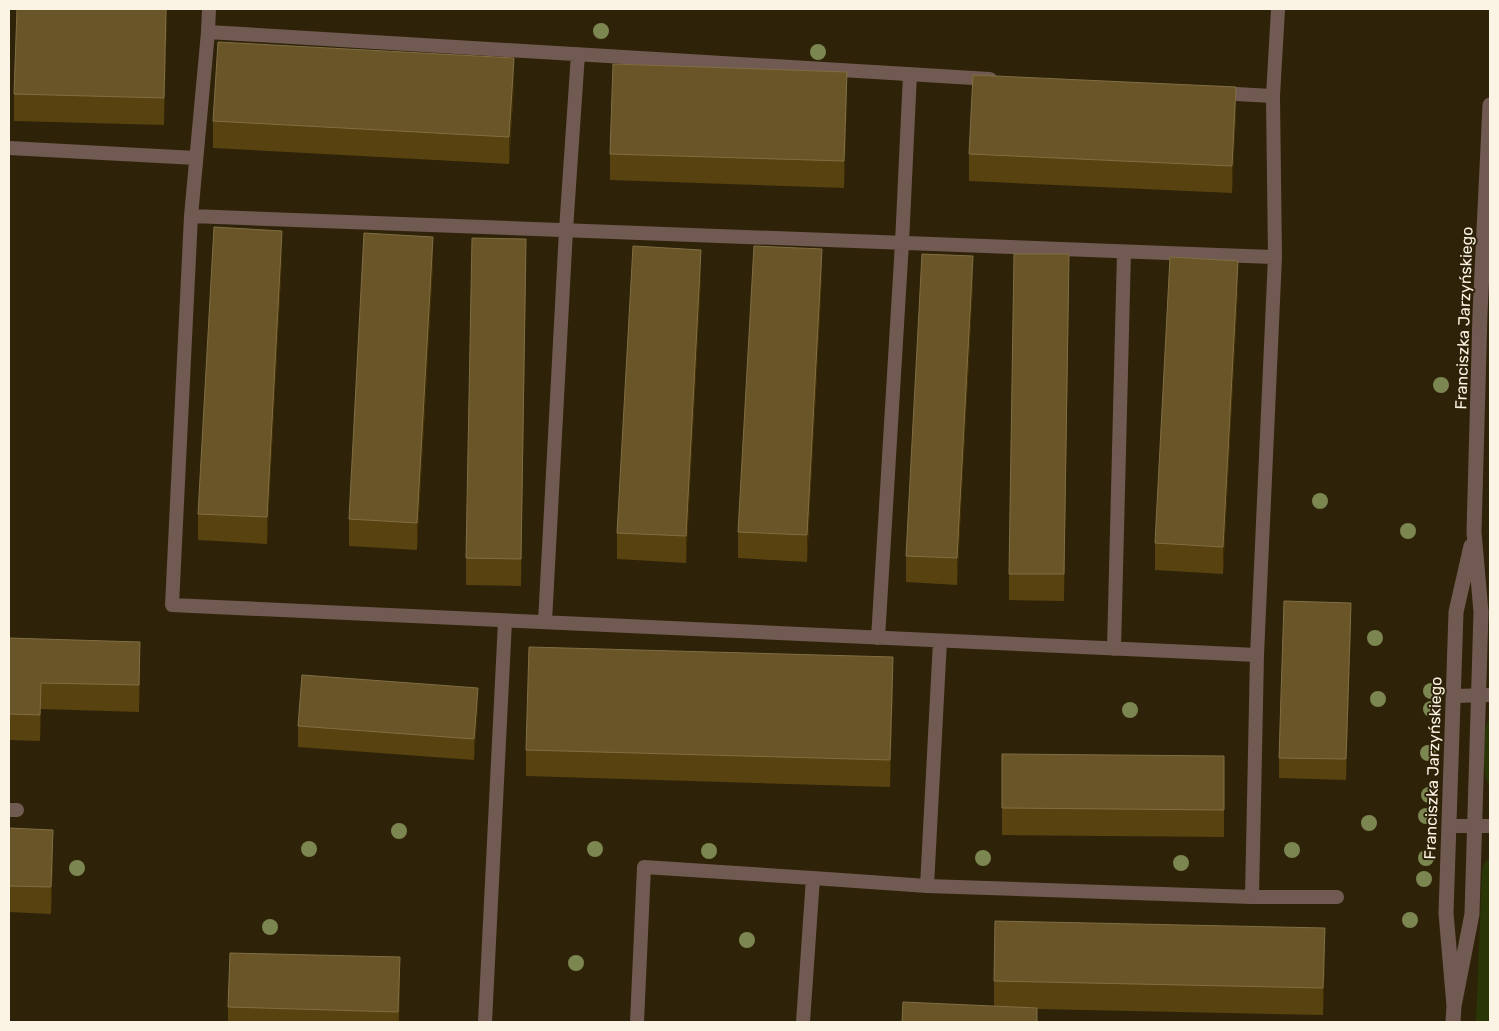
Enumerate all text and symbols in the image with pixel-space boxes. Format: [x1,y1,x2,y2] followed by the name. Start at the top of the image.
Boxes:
[1451,226,1477,410] street label: Franciszka Jarzyńskiego
[1420,676,1446,860] street label: Franciszka Jarzyńskiego

